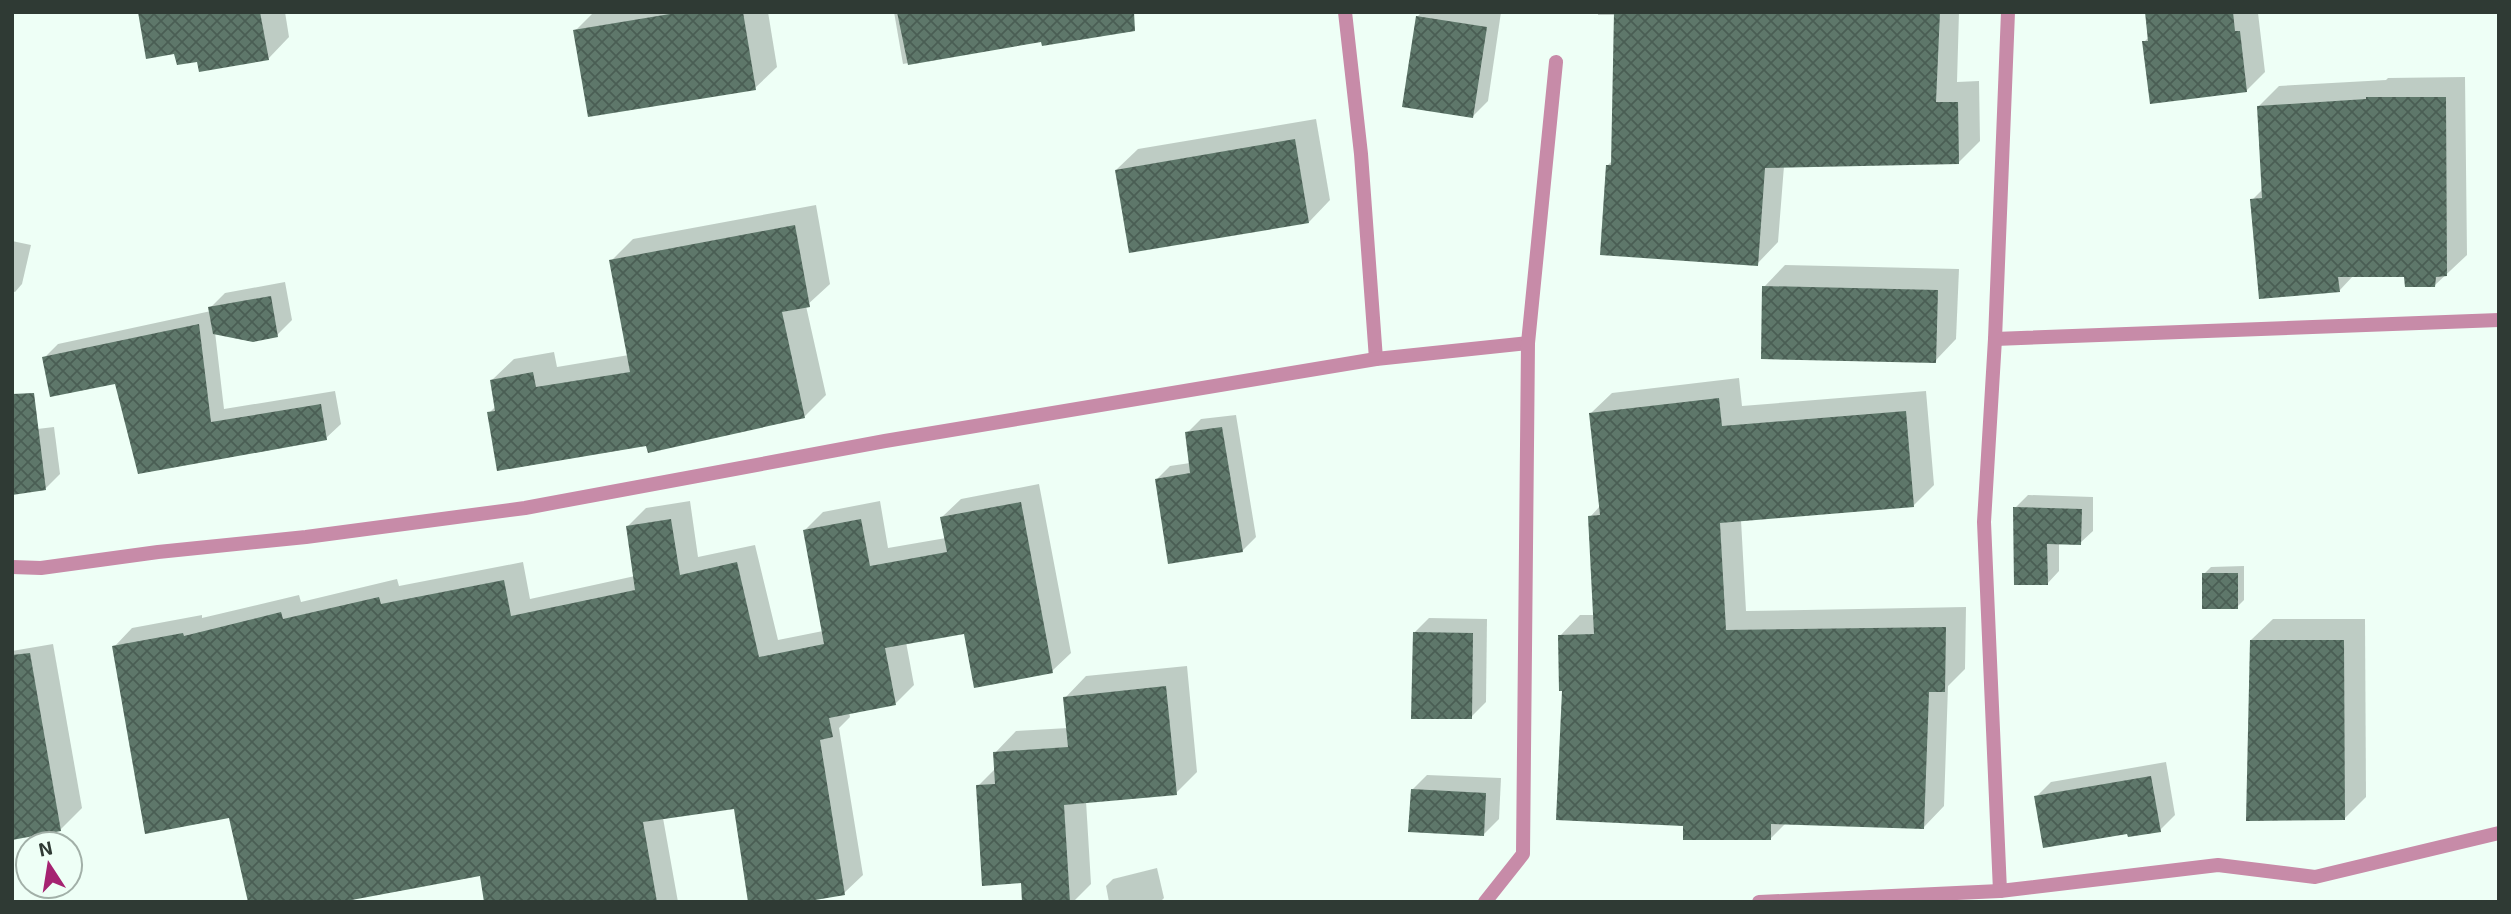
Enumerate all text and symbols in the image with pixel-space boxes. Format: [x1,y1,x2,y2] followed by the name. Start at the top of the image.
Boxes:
[14,830,84,900] north arrow
[36,835,54,861] text: N

